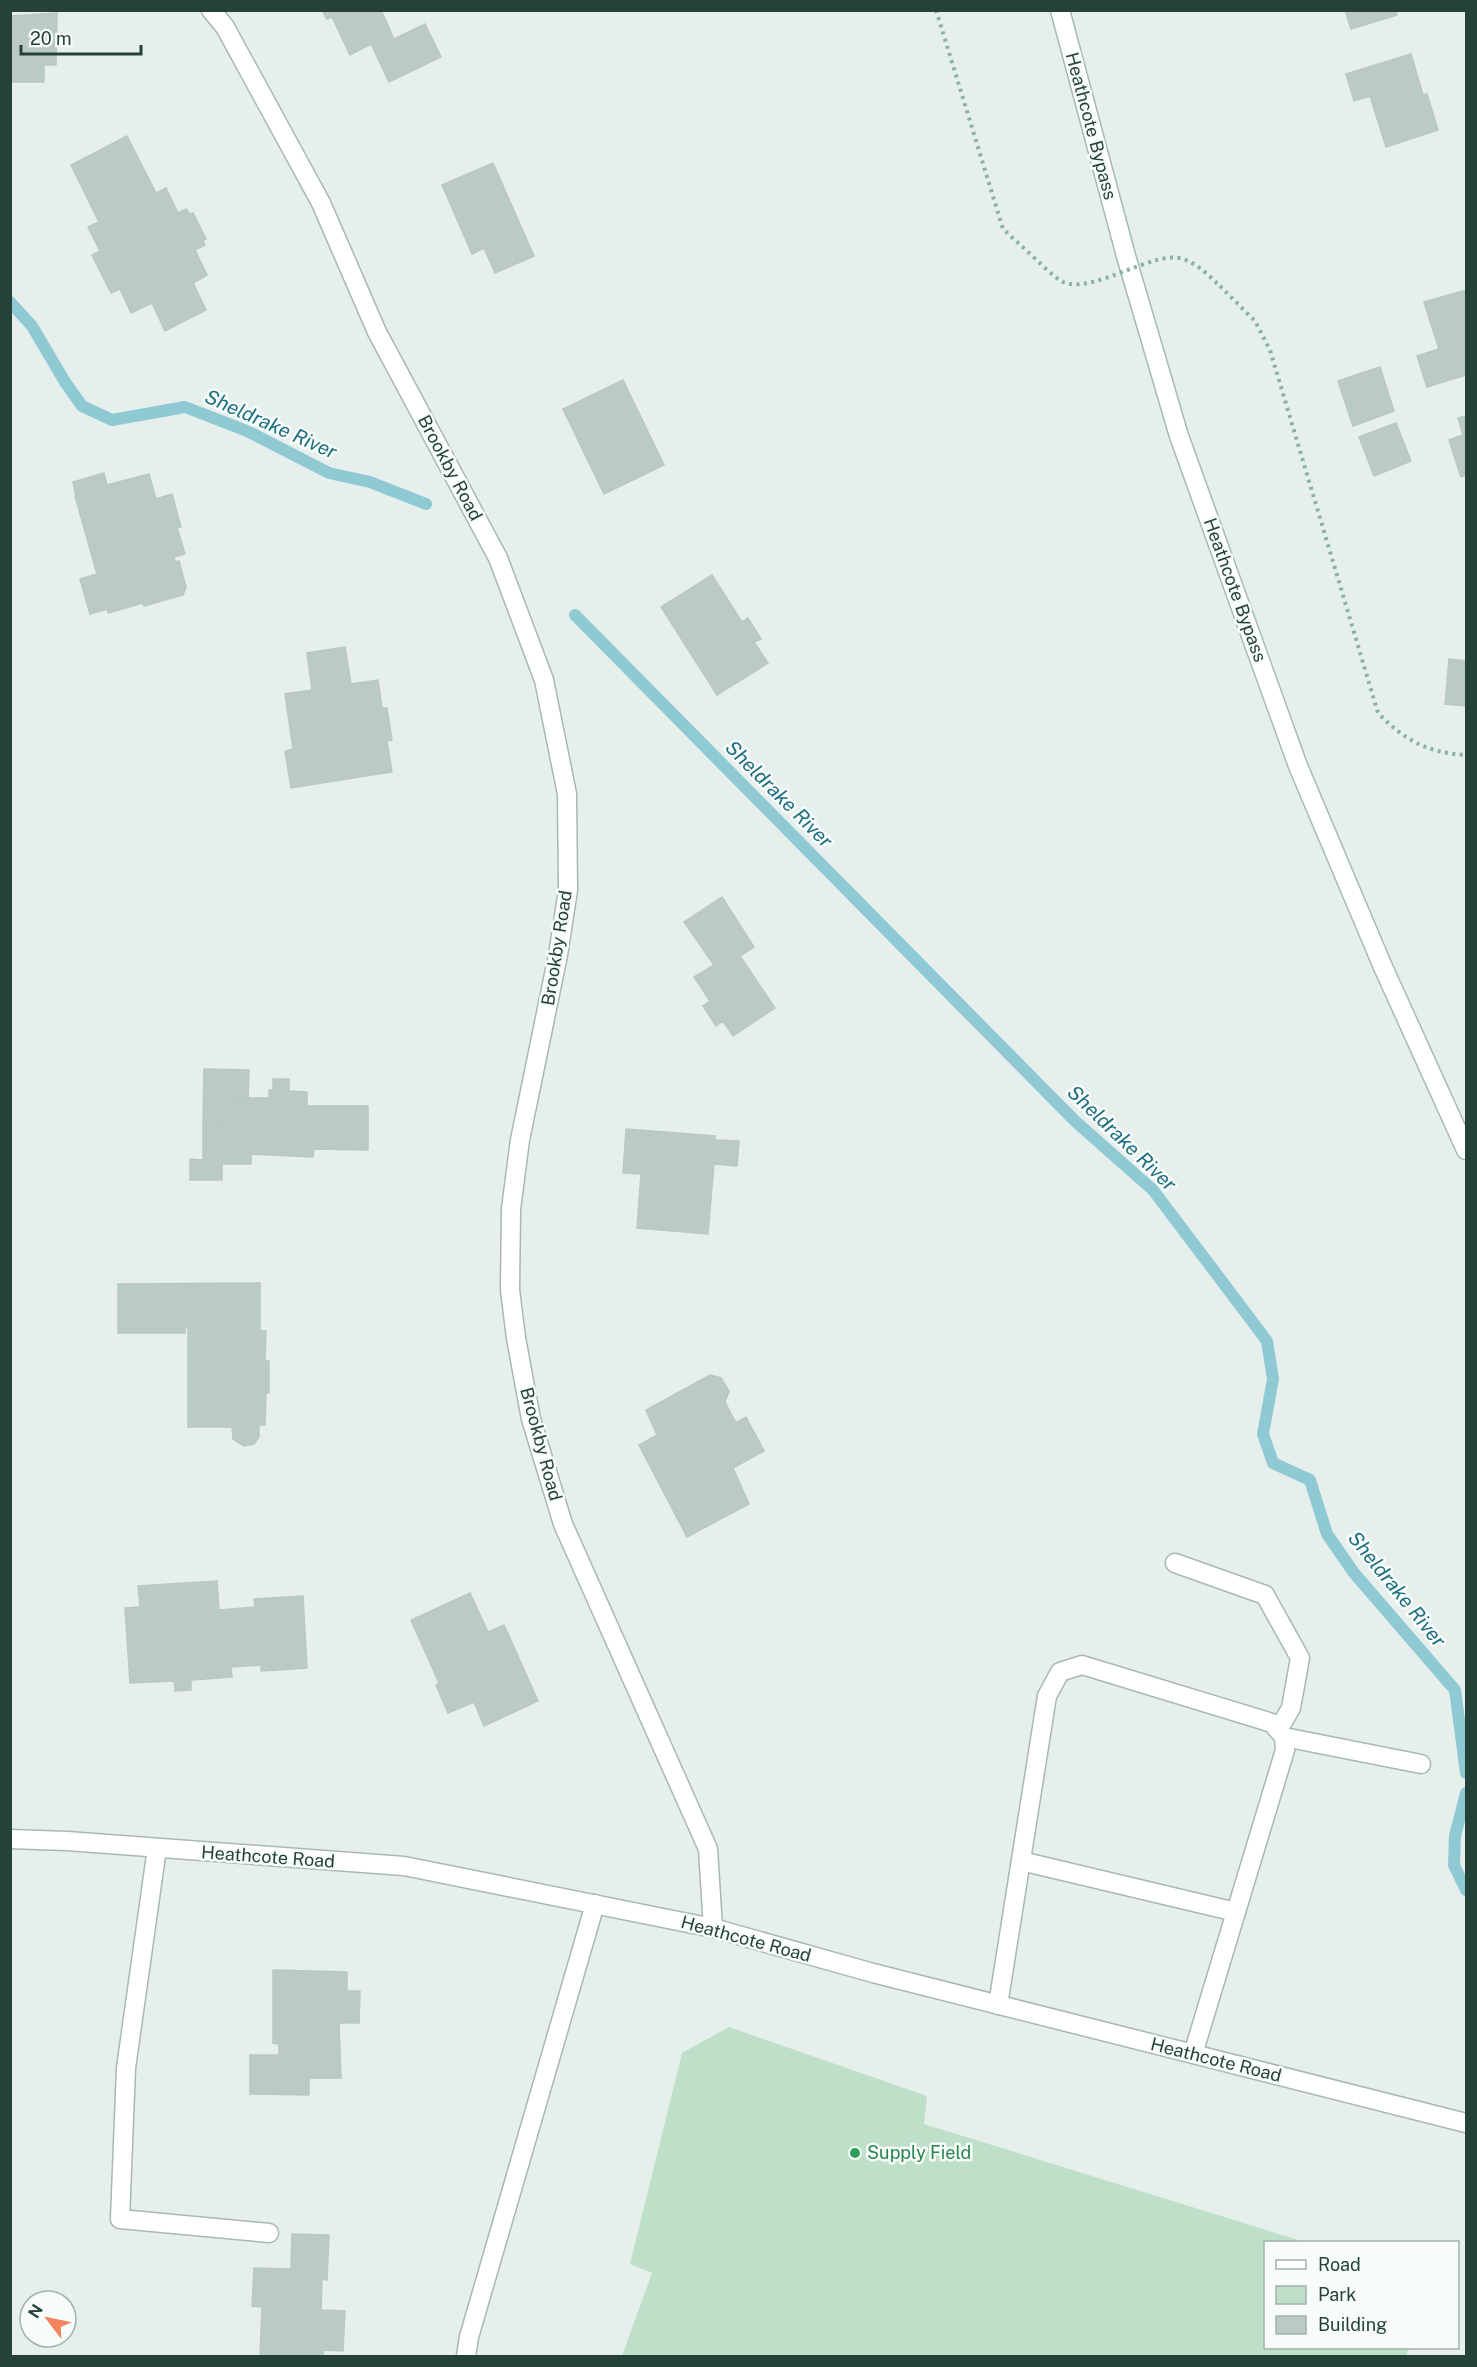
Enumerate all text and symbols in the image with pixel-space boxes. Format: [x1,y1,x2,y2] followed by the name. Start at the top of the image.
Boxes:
[21,18,141,56] scale bar
[30,28,72,49] text: 20 m
[1062,50,1121,202] street label: Heathcote Bypass
[201,384,341,464] water label: Sheldrake River
[414,411,487,524] street label: Brookby Road
[1200,515,1271,665] street label: Heathcote Bypass
[720,735,838,853] water label: Sheldrake River
[537,889,576,1007] street label: Brookby Road
[1063,1080,1182,1196] water label: Sheldrake River
[516,1385,567,1503] street label: Brookby Road
[1343,1526,1451,1652] water label: Sheldrake River
[200,1841,336,1872] street label: Heathcote Road
[679,1911,814,1966] street label: Heathcote Road
[1149,2033,1284,2086] street label: Heathcote Road
[867,2142,971,2163] place label: Supply Field
[848,2146,862,2160] marker: Supply Field
[1264,2241,1459,2349] legend
[1318,2254,1361,2275] text: Road
[1318,2284,1356,2305] text: Park
[18,2289,78,2349] north arrow
[24,2301,47,2322] text: N
[1318,2314,1387,2335] text: Building

